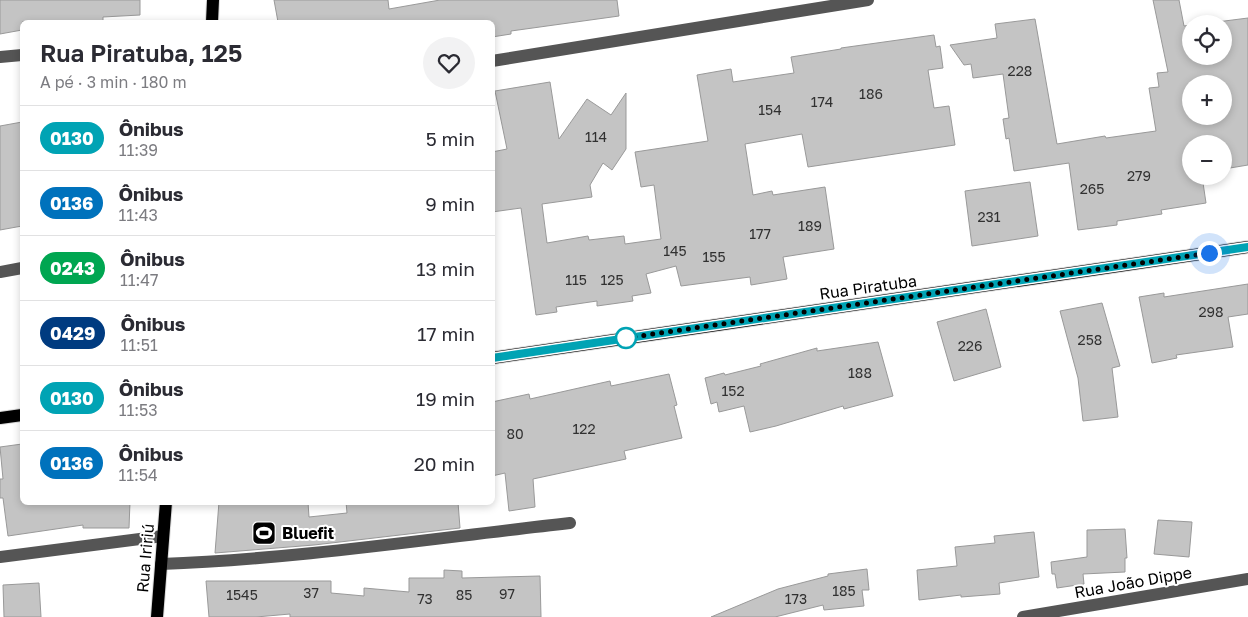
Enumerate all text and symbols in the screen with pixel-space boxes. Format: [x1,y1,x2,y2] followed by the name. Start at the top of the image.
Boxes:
[1182,15,1232,185] map controls
[1182,15,1232,65] button: locate
[423,37,475,89] button: heart
[40,38,242,67] text: Rua Piratuba, 125
[1008,62,1032,79] house number: 228
[40,72,187,92] text: A pé · 3 min · 180 m
[1182,75,1232,125] button: +
[859,85,883,102] house number: 186
[811,93,833,110] house number: 174
[758,101,782,118] house number: 154
[119,117,184,140] text: Ônibus
[50,127,94,149] text: 0130
[426,127,475,150] text: 5 min
[585,128,607,145] house number: 114
[1182,135,1232,185] button: −
[119,140,158,160] text: 11:39
[1127,167,1151,184] house number: 279
[1080,180,1104,197] house number: 265
[118,182,183,205] text: Ônibus
[50,192,93,214] text: 0136
[425,192,475,215] text: 9 min
[118,205,158,225] text: 11:43
[977,208,1001,225] house number: 231
[798,217,822,234] house number: 189
[749,225,771,242] house number: 177
[1197,241,1222,266] your location
[663,242,687,259] house number: 145
[120,247,185,270] text: Ônibus
[702,248,726,265] house number: 155
[50,257,95,279] text: 0243
[416,257,475,280] text: 13 min
[120,270,158,290] text: 11:47
[818,270,918,304] street label: Rua Piratuba
[565,271,587,288] house number: 115
[600,271,624,288] house number: 125
[1198,303,1224,320] house number: 298
[120,312,185,335] text: Ônibus
[50,322,95,344] text: 0429
[417,322,475,345] text: 17 min
[615,327,637,349] unlabelled marker
[1078,331,1102,348] house number: 258
[120,335,158,355] text: 11:51
[958,337,982,354] house number: 226
[848,364,872,381] house number: 188
[119,377,184,400] text: Ônibus
[721,382,745,399] house number: 152
[50,387,94,409] text: 0130
[416,387,475,410] text: 19 min
[119,400,158,420] text: 11:53
[572,420,596,437] house number: 122
[506,425,524,442] house number: 80
[118,442,183,465] text: Ônibus
[50,452,93,474] text: 0136
[414,452,475,475] text: 20 min
[118,465,158,485] text: 11:54
[251,520,277,546] sports icon: Bluefit
[132,523,158,593] street label: Rua Iririú
[282,523,334,543] place label: Bluefit
[1073,562,1193,602] street label: Rua João Dippe
[832,582,856,599] house number: 185
[303,584,319,601] house number: 37
[499,585,515,602] house number: 97
[226,586,258,603] house number: 1545
[456,586,472,603] house number: 85
[417,590,433,607] house number: 73
[785,590,807,607] house number: 173

